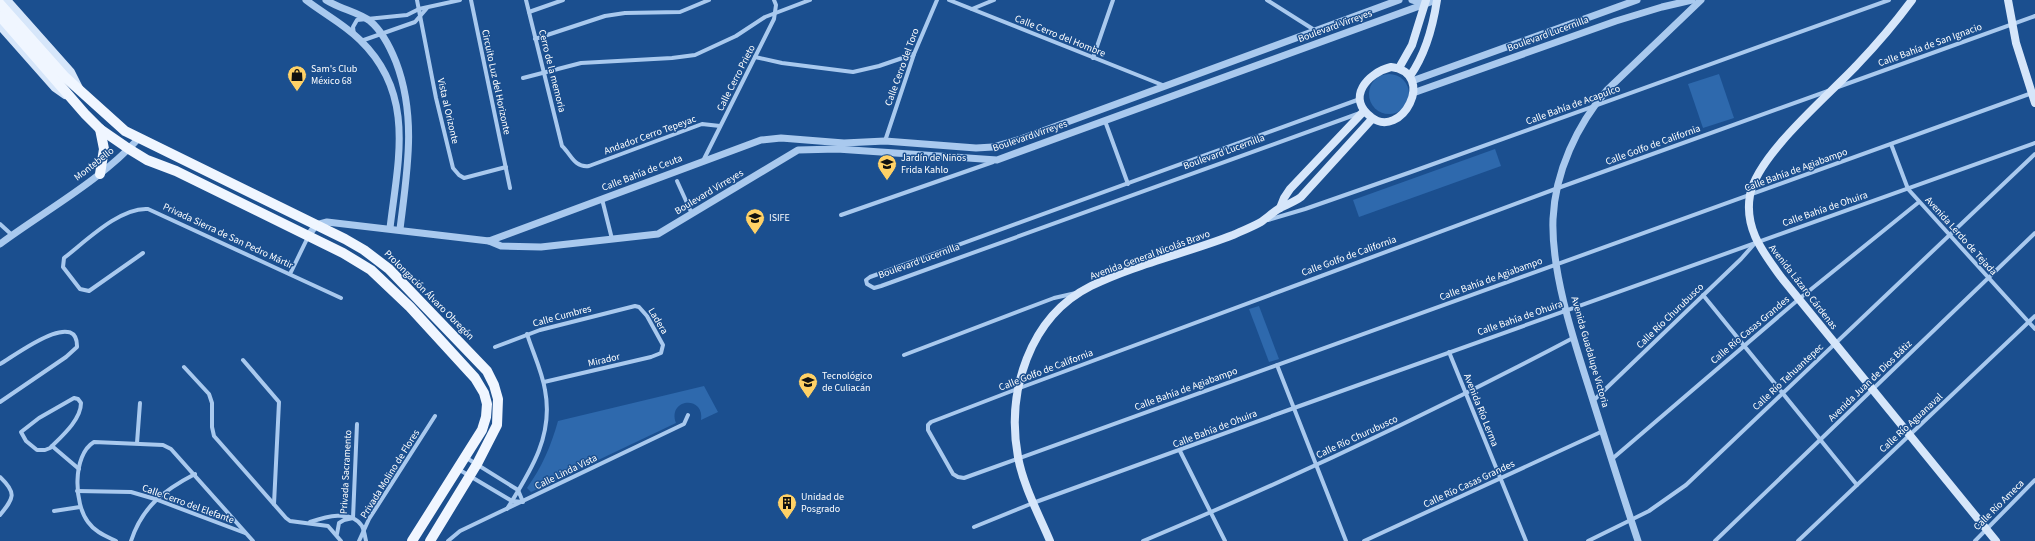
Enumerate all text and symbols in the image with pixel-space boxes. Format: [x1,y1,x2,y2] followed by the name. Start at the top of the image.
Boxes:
[1296,6,1374,46] street label: Boulevard Virreyes
[1012,11,1108,61] street label: Calle Cerro del Hombre
[1505,13,1591,55] street label: Boulevard Lucernilla
[1876,20,1984,70] street label: Calle Bahía de San Ignacio
[881,26,923,108] street label: Calle Cerro del Toro
[478,28,514,136] street label: Circuito Luz del Horizonte
[535,28,569,114] street label: Cerro de la memoria
[713,42,759,114] street label: Calle Cerro Prieto
[311,62,358,88] place label: Sam's Club México 68
[286,64,308,92] shop icon: Sam's Club México 68
[434,77,462,145] street label: Vista al Orizonte
[1524,81,1622,129] street label: Calle Bahía de Acapulco
[602,112,698,158] street label: Andador Cerro Tepeyac
[991,117,1069,155] street label: Boulevard Virreyes
[1604,121,1702,169] street label: Calle Golfo de California
[1181,131,1267,173] street label: Boulevard Lucernilla
[71,144,117,184] street label: Montebello
[1742,145,1850,195] street label: Calle Bahía de Agiabampo
[600,151,684,195] street label: Calle Bahía de Ceuta
[901,151,966,177] place label: Jardín de Niños Frida Kahlo
[876,153,898,181] school or university icon: Jardín de Niños Frida Kahlo
[672,166,746,218] street label: Boulevard Virreyes
[1780,188,1870,230] street label: Calle Bahía de Ohuira
[1922,193,2000,279] street label: Avenida Lerdo de Tejada
[161,200,296,273] street label: Privada Sierra de San Pedro Mártir
[744,207,766,235] school or university icon: ISIFE
[769,211,790,225] place label: ISIFE
[1088,227,1212,283] street label: Avenida General Nicolás Bravo
[1300,232,1398,280] street label: Calle Golfo de California
[876,240,962,282] street label: Boulevard Lucernilla
[1765,241,1841,333] street label: Avenida Lázaro Cárdenas
[381,247,477,343] street label: Prolongación Álvaro Obregón
[1437,254,1545,304] street label: Calle Bahía de Agiabampo
[1633,280,1707,352] street label: Calle Río Churubusco
[1708,293,1792,367] street label: Calle Río Casas Grandes
[1567,295,1613,409] street label: Avenida Guadalupe Victoria
[1475,297,1565,339] street label: Calle Bahía de Ohuira
[531,301,593,331] street label: Calle Cumbres
[645,305,671,337] street label: Ladera
[1825,337,1915,425] street label: Avenida Juan de Dios Bátiz
[1749,340,1827,414] street label: Calle Río Tehuantepec
[997,346,1095,394] street label: Calle Golfo de California
[587,349,622,370] street label: Mirador
[1132,364,1240,414] street label: Calle Bahía de Agiabampo
[822,369,872,395] place label: Tecnológico de Culiacán
[797,371,819,399] school or university icon: Tecnológico de Culiacán
[1460,371,1502,449] street label: Avenida Río Lerma
[1876,390,1946,456] street label: Calle Río Aguanaval
[1171,406,1259,452] street label: Calle Bahía de Ohuira
[1314,412,1400,462] street label: Calle Río Churubusco
[357,427,423,521] street label: Privada Molino de Flores
[337,430,355,514] street label: Privada Sacramento
[532,451,600,493] street label: Calle Linda Vista
[1421,457,1517,511] street label: Calle Río Casas Grandes
[1971,477,2027,533] street label: Calle Río Ameca
[140,481,236,527] street label: Calle Cerro del Elefante
[801,490,844,516] place label: Unidad de Posgrado
[776,492,798,520] building icon: Unidad de Posgrado

